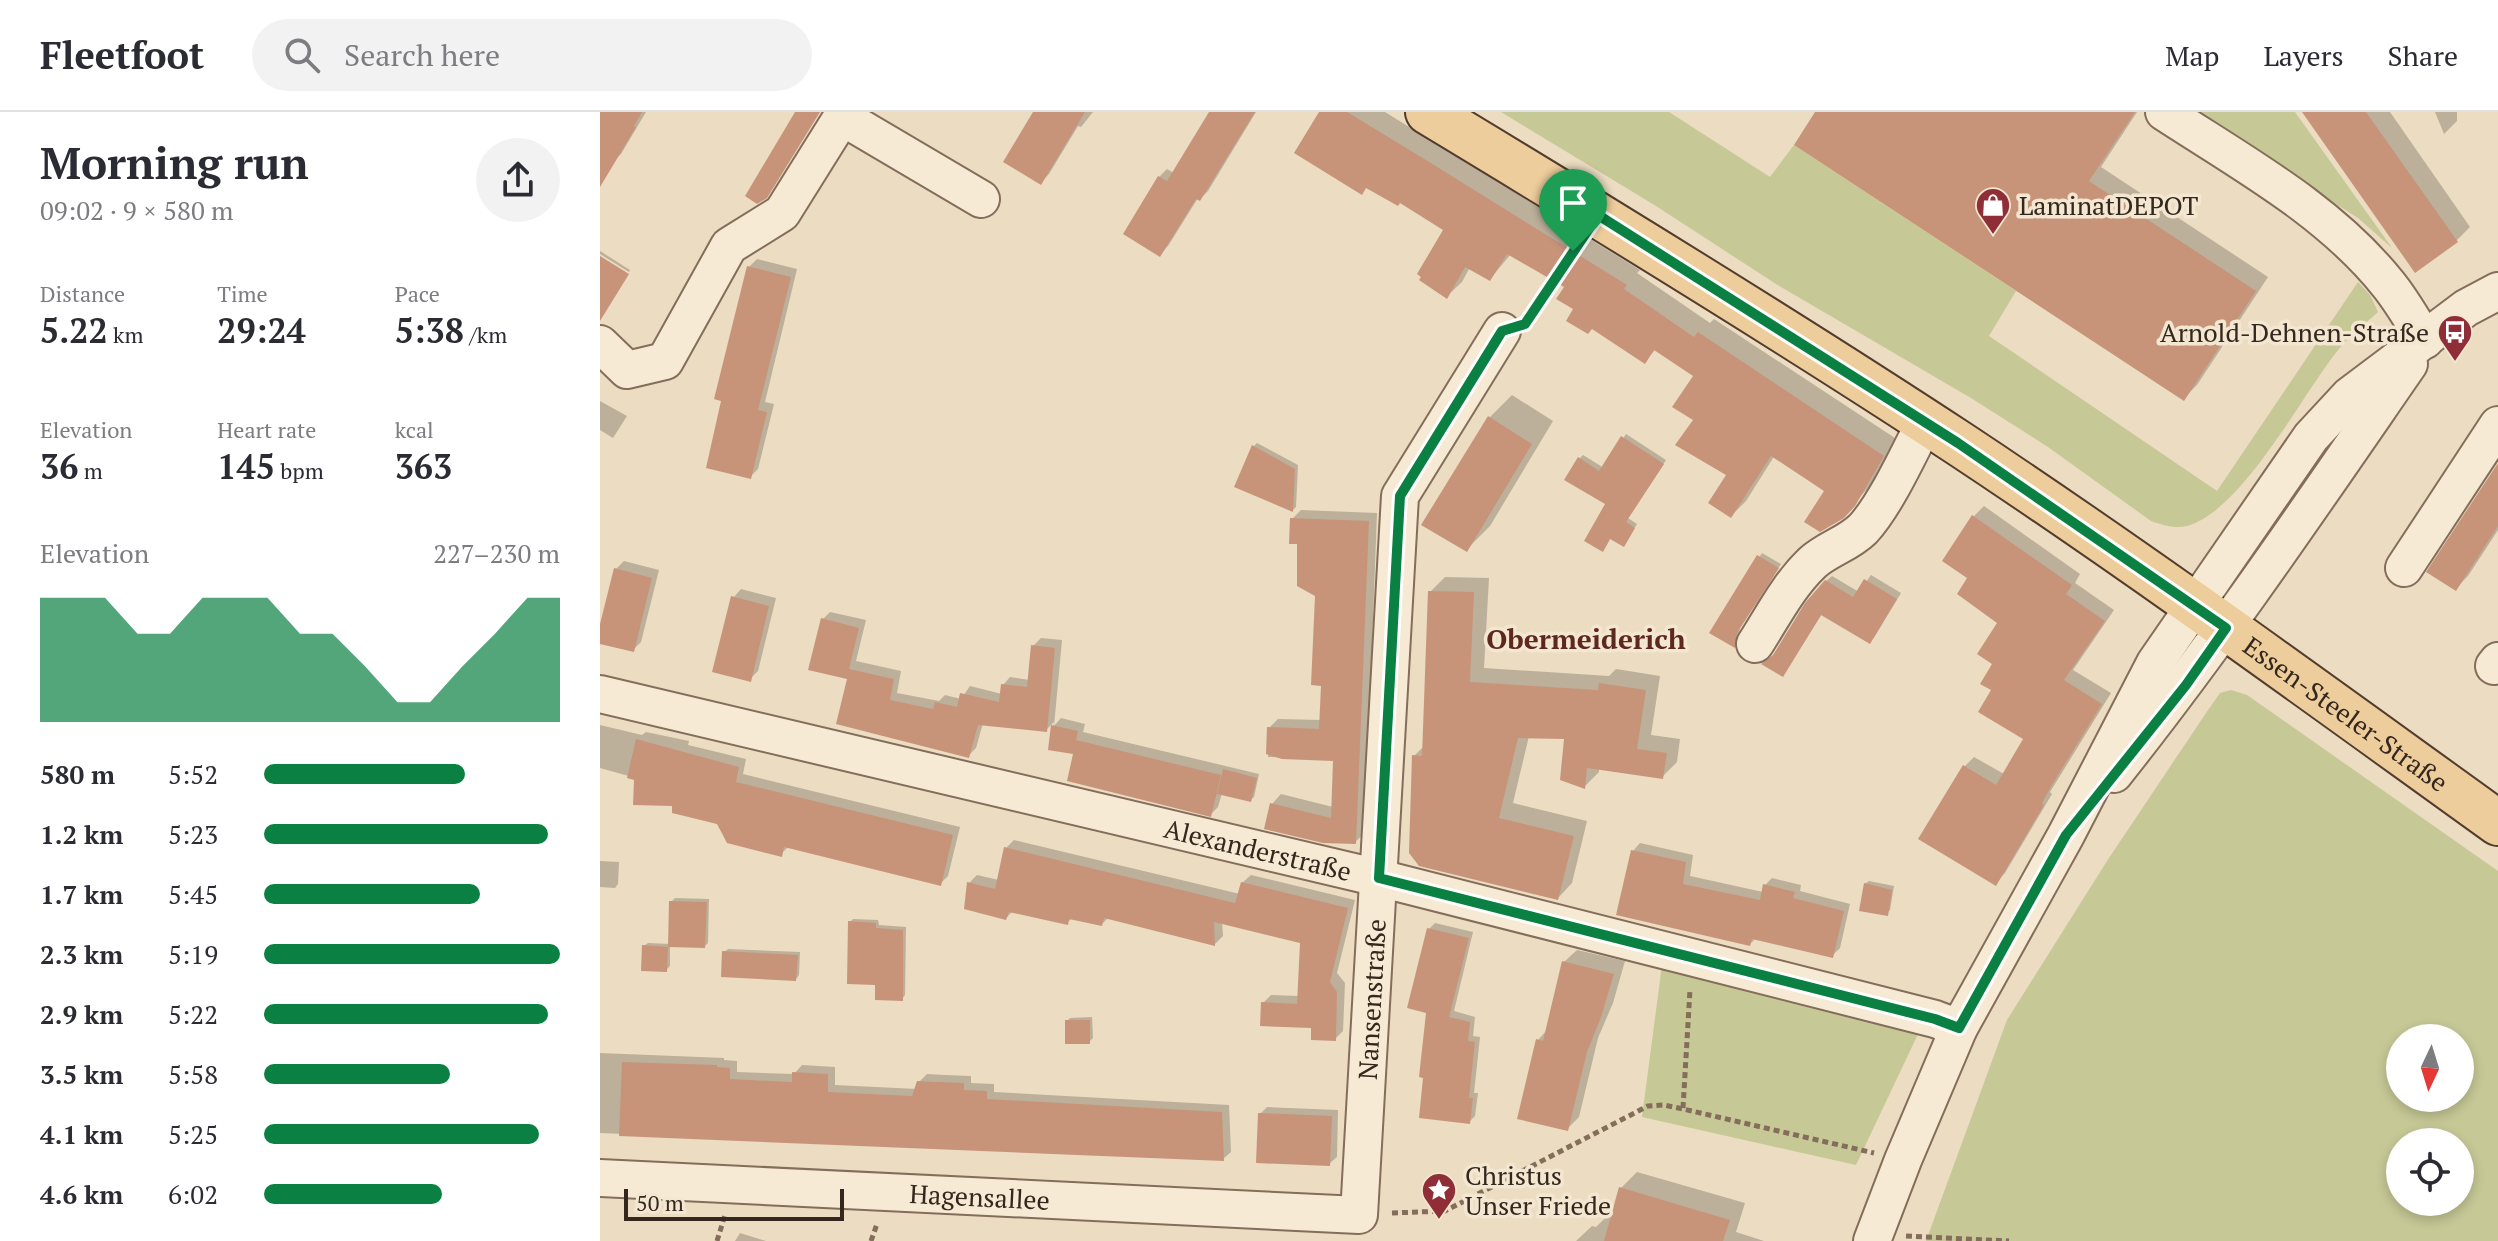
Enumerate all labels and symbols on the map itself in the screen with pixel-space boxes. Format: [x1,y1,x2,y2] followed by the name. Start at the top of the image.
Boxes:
[1539,169,1607,251] pin
[1974,186,2012,236] shop icon: LaminatDEPOT
[2019,188,2198,222] place label: LaminatDEPOT
[2436,313,2474,363] bus stop icon: Arnold-Dehnen-Straße
[2160,315,2429,349] place label: Arnold-Dehnen-Straße
[1486,620,1686,657] district label: Obermeiderich
[2237,628,2455,799] street label: Essen-Steeler-Straße
[1161,811,1355,888] street label: Alexanderstraße
[1350,918,1393,1081] street label: Nansenstraße
[2386,1024,2474,1112] north arrow
[1465,1158,1611,1222] place label: Christus Unser Friede
[1420,1171,1458,1221] place icon: Christus Unser Friede
[909,1176,1051,1217] street label: Hagensallee
[624,1185,844,1221] scale bar

